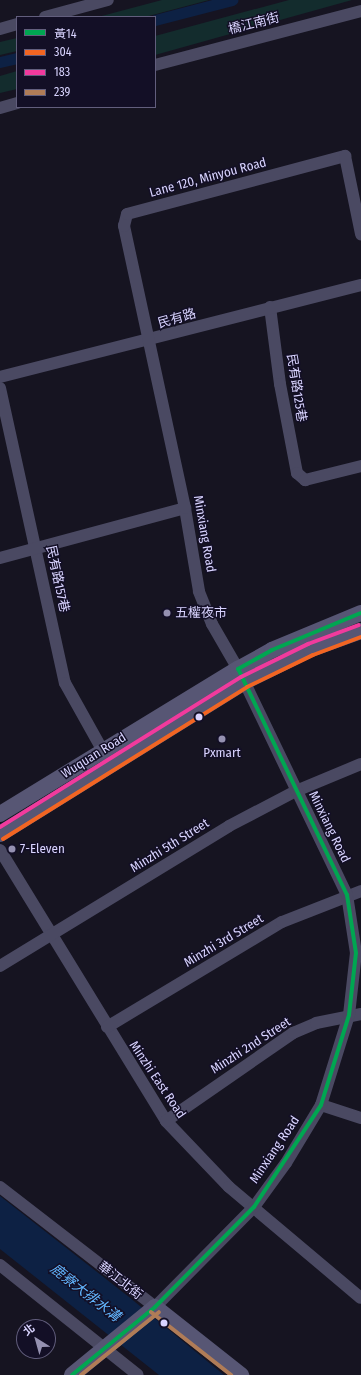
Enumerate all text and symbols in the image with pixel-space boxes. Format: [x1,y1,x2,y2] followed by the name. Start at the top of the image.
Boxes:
[227,10,281,38] street label: 橋江南街
[16,16,156,108] legend
[54,27,77,41] text: 黃14
[54,45,71,59] text: 304
[54,65,70,79] text: 183
[54,85,70,99] text: 239
[148,155,268,201] street label: Lane 120, Minyou Road
[156,306,198,332] street label: 民有路
[283,353,309,423] street label: 民有路125巷
[190,494,218,574] street label: Minxiang Road
[42,544,72,614] street label: 民有路157巷
[175,605,227,621] place label: 五權夜市
[162,608,172,618] marker: 五權夜市
[194,712,204,722] unlabelled marker
[59,730,129,782] street label: Wuquan Road
[217,734,227,744] marker: Pxmart
[203,745,241,761] place label: Pxmart
[305,789,353,865] street label: Minxiang Road
[128,816,212,876] street label: Minzhi 5th Street
[20,841,65,857] place label: 7-Eleven
[7,844,17,854] marker: 7-Eleven
[182,911,266,971] street label: Minzhi 3rd Street
[208,1014,294,1078] street label: Minzhi 2nd Street
[125,1038,189,1122] street label: Minzhi East Road
[247,1113,303,1187] street label: Minxiang Road
[95,1259,145,1303] street label: 華江北街
[47,1261,123,1325] water label: 鹿寮大排水溝
[159,1318,169,1328] unlabelled marker
[16,1319,56,1359] north arrow
[21,1321,37,1338] text: 北

